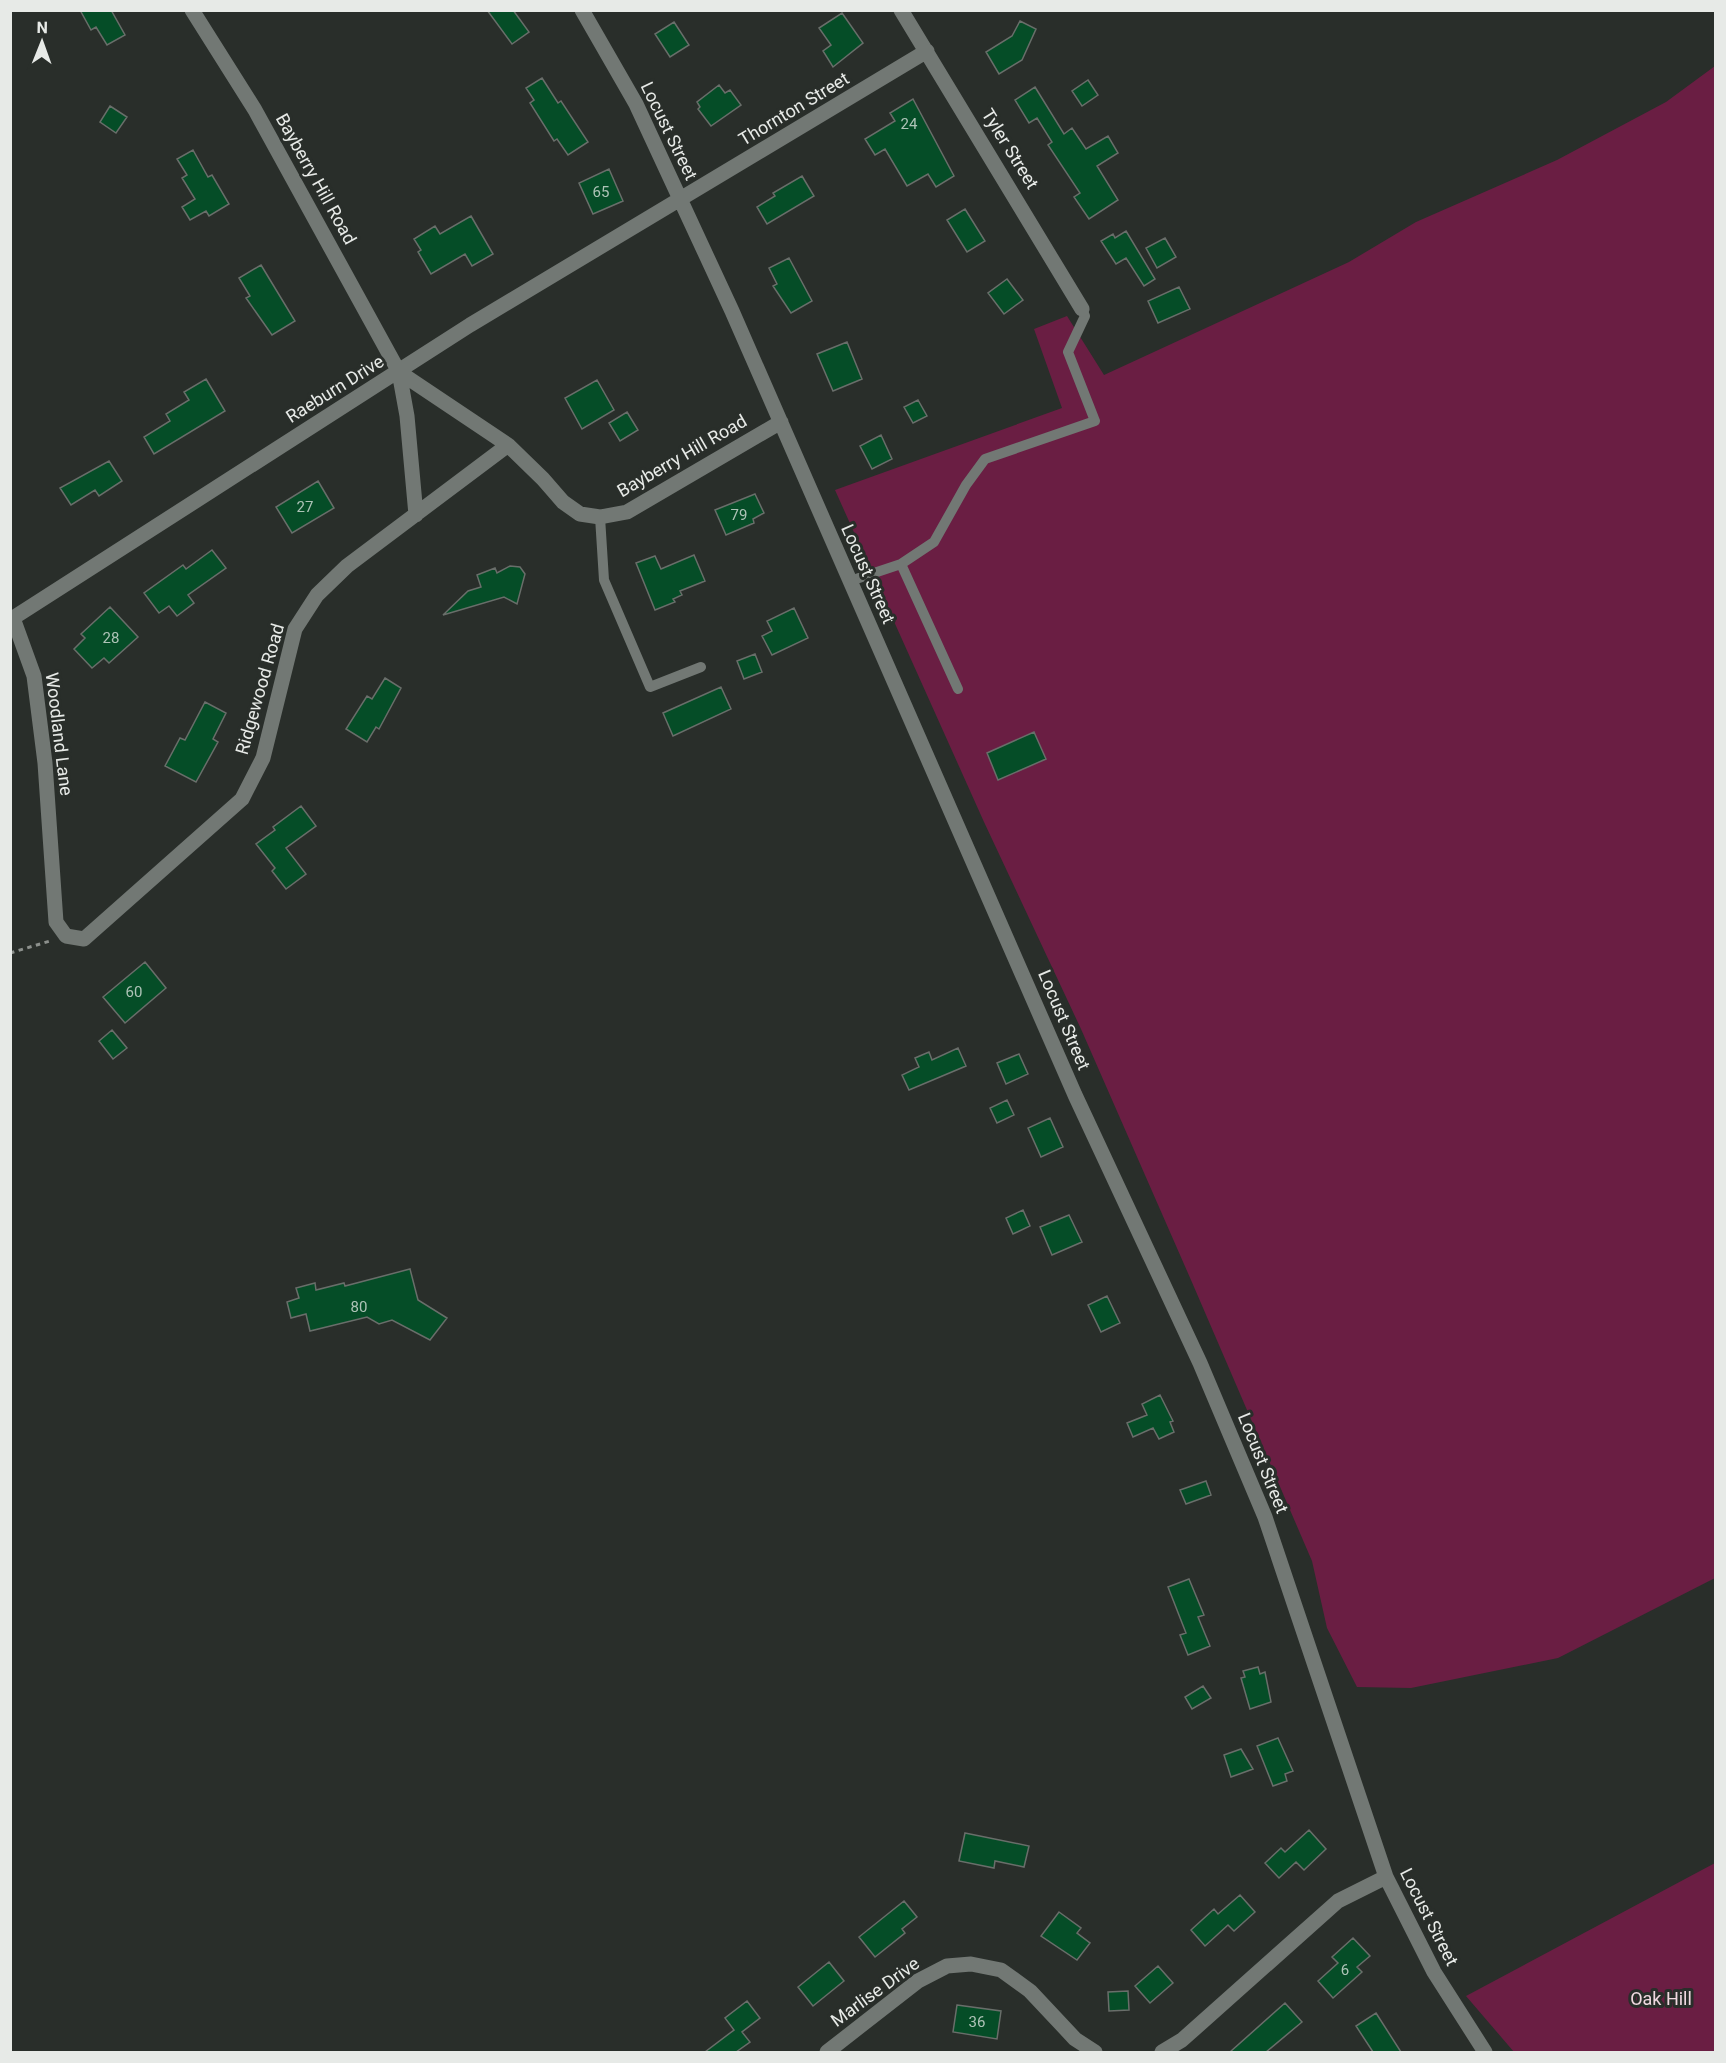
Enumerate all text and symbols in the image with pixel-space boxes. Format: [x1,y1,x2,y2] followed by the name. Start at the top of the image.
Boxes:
[12,12,72,72] north arrow
[36,18,48,37] text: N
[735,67,853,150] street label: Thornton Street
[637,78,702,183] street label: Locust Street
[978,105,1043,193] street label: Tyler Street
[272,110,361,248] street label: Bayberry Hill Road
[901,115,918,133] house number: 24
[593,183,609,201] house number: 65
[282,350,388,427] street label: Raeburn Drive
[613,410,750,501] street label: Bayberry Hill Road
[297,498,313,516] house number: 27
[731,506,747,524] house number: 79
[837,521,900,627] street label: Locust Street
[231,621,288,757] street label: Ridgewood Road
[103,629,119,647] house number: 28
[42,671,77,797] street label: Woodland Lane
[1034,967,1095,1073] street label: Locust Street
[126,983,142,1001] house number: 60
[351,1298,367,1316] house number: 80
[1234,1410,1293,1516] street label: Locust Street
[1396,1865,1463,1969] street label: Locust Street
[826,1953,923,2031] street label: Marlise Drive
[1341,1961,1349,1979] house number: 6
[1630,1988,1692,2009] park label: Oak Hill
[969,2013,985,2031] house number: 36

